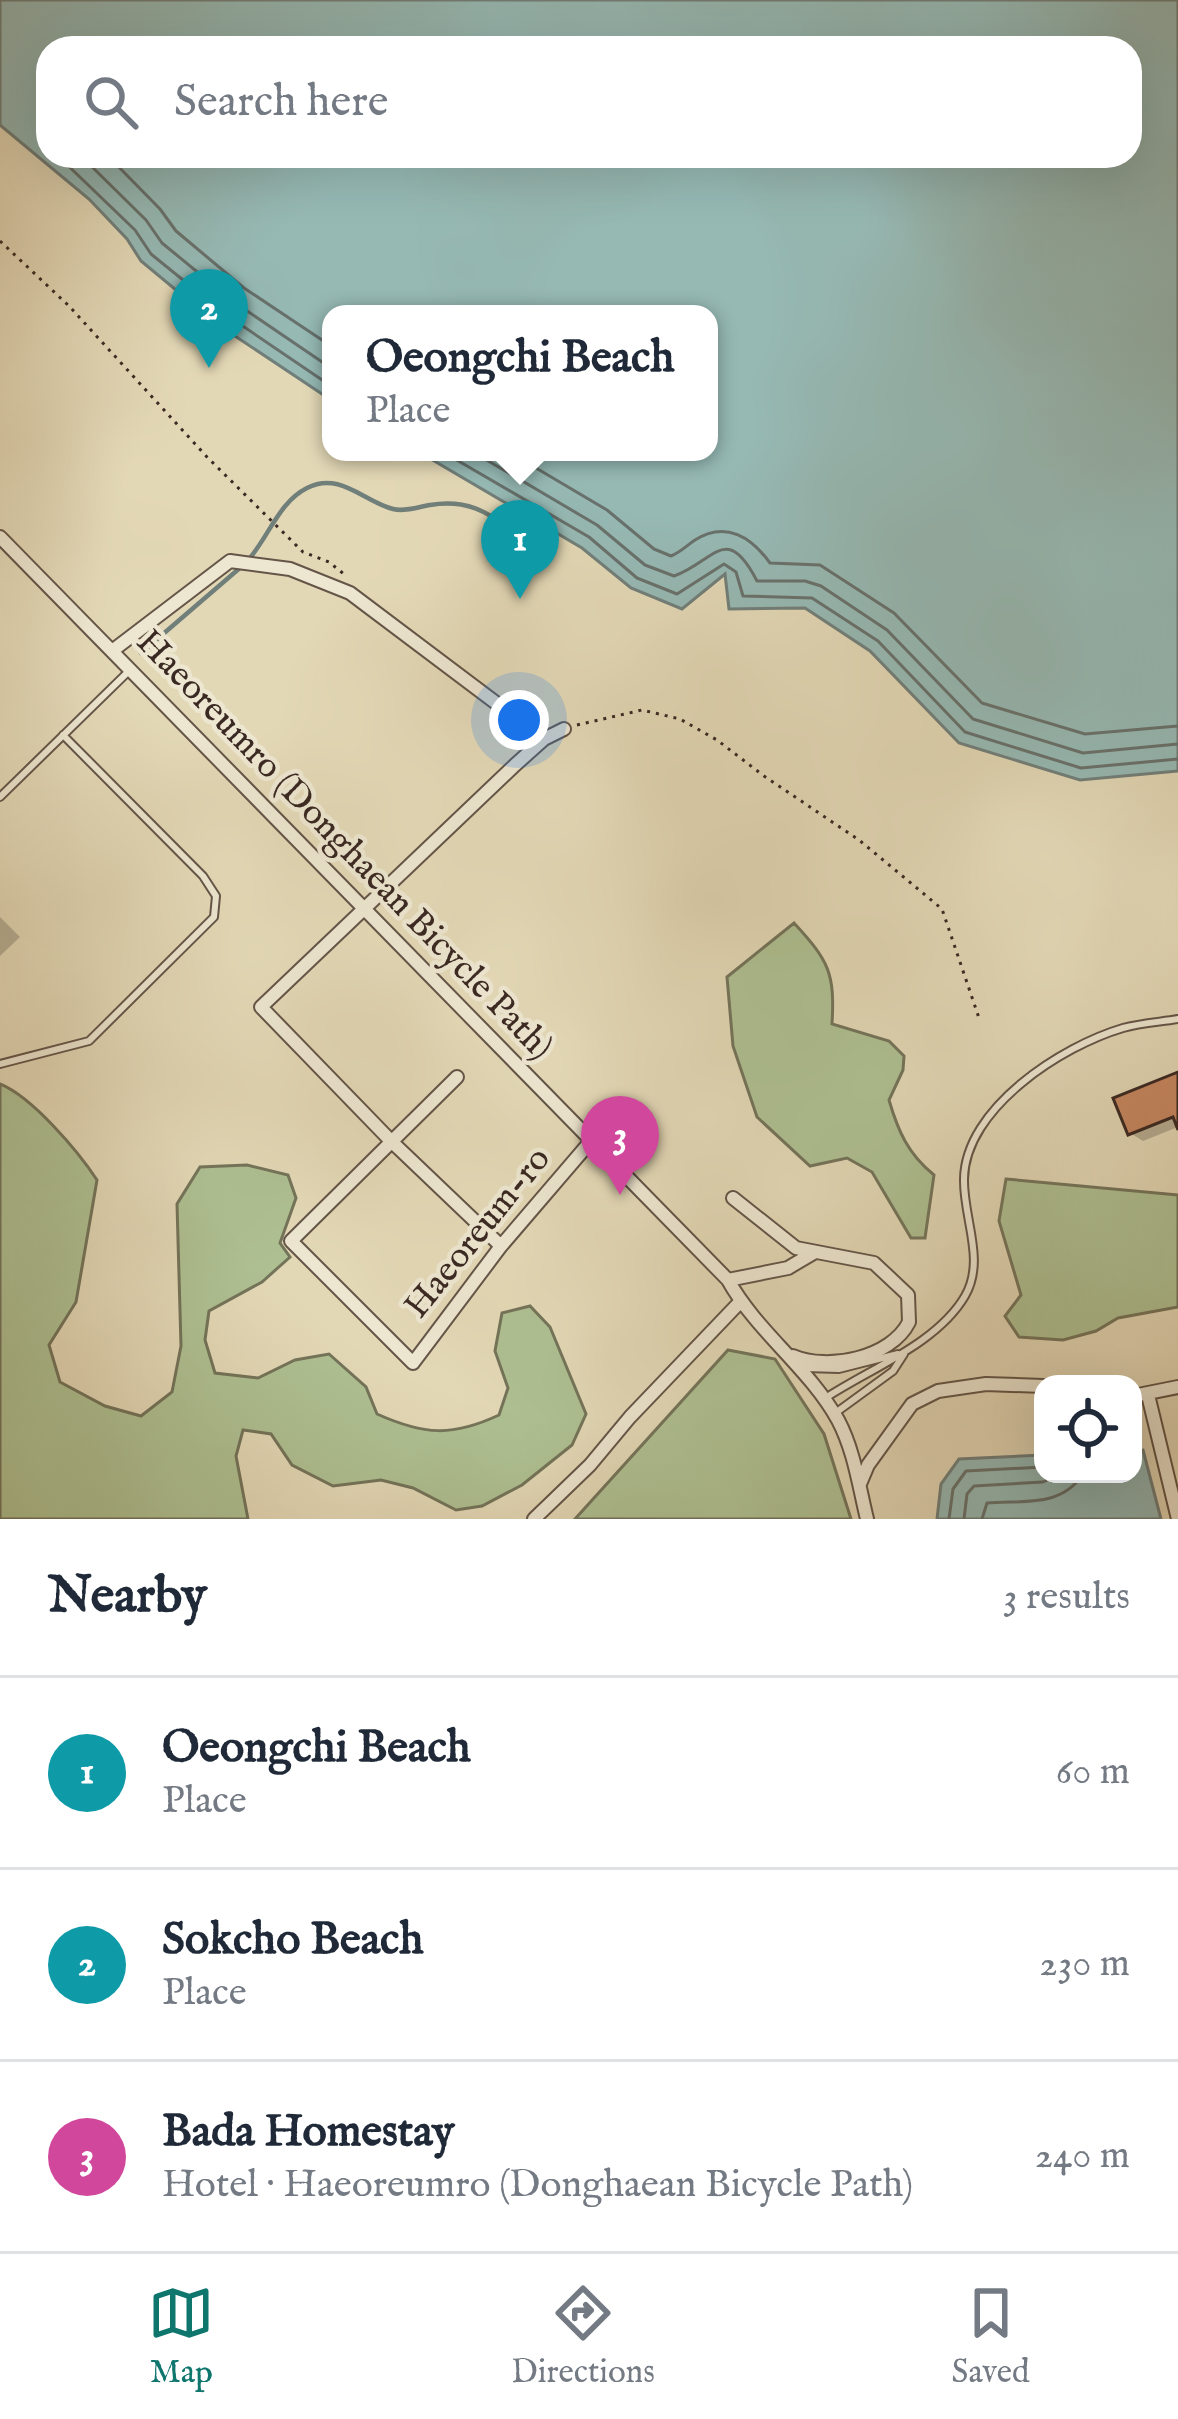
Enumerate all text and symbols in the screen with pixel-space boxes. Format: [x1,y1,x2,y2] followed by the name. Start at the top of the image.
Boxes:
[36,36,1142,168] search box
[78,69,144,135] icon: search
[174,74,388,131] text: Search here
[170,269,248,368] pin: 2
[322,305,718,461] popup
[366,330,674,387] text: Oeongchi Beach
[366,387,450,436] text: Place
[481,500,559,599] pin: 1
[126,620,562,1070] street label: Haeoreumro (Donghaean Bicycle Path)
[489,690,549,750] your location
[581,1096,659,1195] pin: 3
[395,1138,561,1328] street label: Haeoreum-ro
[1034,1375,1142,1483] map controls
[1034,1375,1142,1483] button: locate
[48,1565,207,1630] text: Nearby
[1003,1573,1130,1622] text: 3 results
[162,1720,471,1777] text: Oeongchi Beach
[80,1748,94,1797] text: 1
[1056,1748,1130,1797] text: 60 m
[162,1777,247,1826] text: Place
[162,1912,423,1969] text: Sokcho Beach
[78,1940,96,1989] text: 2
[1039,1940,1130,1989] text: 230 m
[162,1969,247,2018] text: Place
[162,2104,454,2161] text: Bada Homestay
[80,2132,94,2181] text: 3
[1035,2132,1130,2181] text: 240 m
[162,2161,913,2210] text: Hotel · Haeoreumro (Donghaean Bicycle Path)
[148,2280,214,2394] tab: Map
[511,2280,655,2394] tab: Directions
[952,2280,1030,2394] tab: Saved

